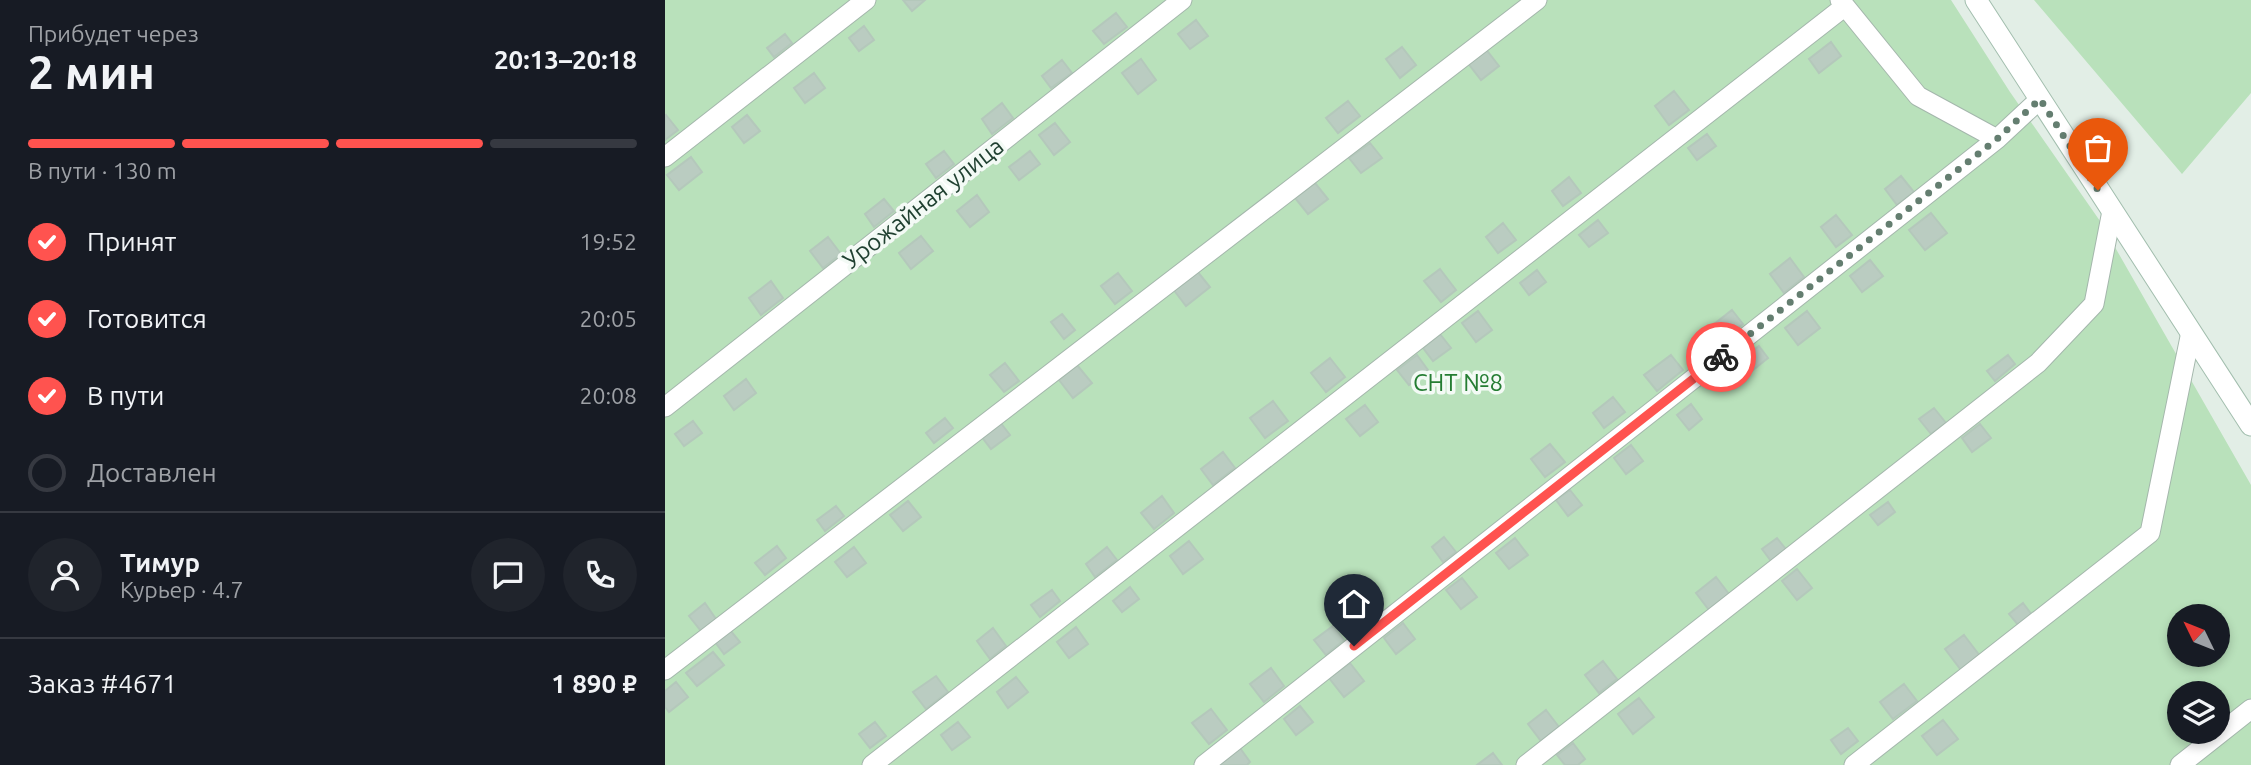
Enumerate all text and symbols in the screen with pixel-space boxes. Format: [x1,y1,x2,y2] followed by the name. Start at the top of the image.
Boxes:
[28,21,199,46] text: Прибудет через
[494,45,637,74] text: 20:13–20:18
[28,46,155,98] text: 2 мин
[2068,118,2128,190] pin
[2079,129,2117,167] icon: bag
[838,132,1008,274] street label: Урожайная улица
[28,158,177,183] text: В пути · 130 m
[28,223,66,261] icon: check
[87,227,176,256] text: Принят
[579,229,637,254] text: 19:52
[28,300,66,338] icon: check
[87,304,207,333] text: Готовится
[579,306,637,331] text: 20:05
[1686,322,1756,392] courier
[1702,338,1740,376] icon: bike
[1413,369,1503,396] park label: СНТ №8
[28,377,66,415] icon: check
[87,381,164,410] text: В пути
[579,383,637,408] text: 20:08
[87,458,217,487] text: Доставлен
[28,538,102,612] button: person
[471,538,545,612] button: chat
[563,538,637,612] button: phone
[120,548,200,577] text: Тимур
[1324,574,1384,646] pin
[120,577,244,602] text: Курьер · 4.7
[1335,585,1373,623] icon: home
[2167,604,2229,667] north arrow
[2167,604,2230,744] map controls
[28,669,177,698] text: Заказ #4671
[551,669,637,698] text: 1 890 ₽
[2167,681,2230,744] button: layers

